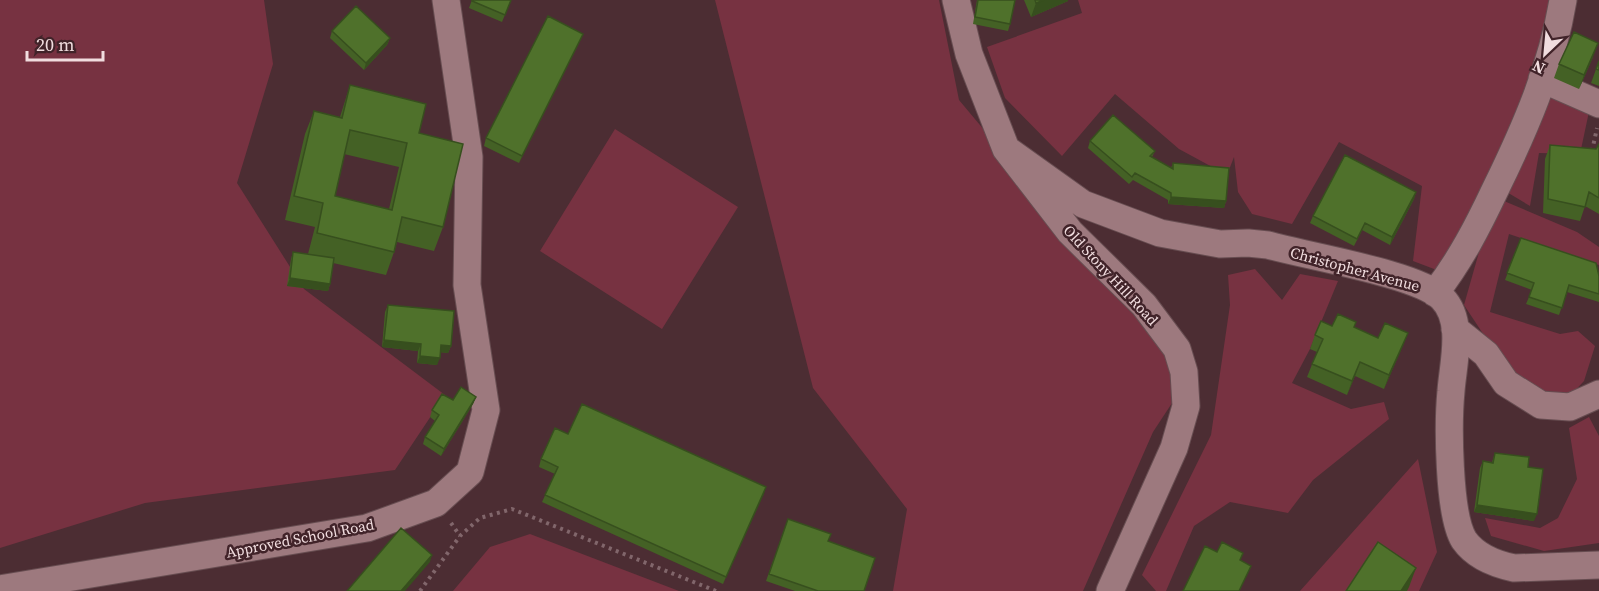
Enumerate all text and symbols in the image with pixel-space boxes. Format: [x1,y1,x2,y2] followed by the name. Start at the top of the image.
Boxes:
[27,24,104,62] scale bar
[1515,24,1575,84] north arrow
[36,32,74,57] text: 20 m
[1528,55,1548,80] text: N
[1059,220,1163,330] street label: Old Stony Hill Road
[1288,242,1422,296] street label: Christopher Avenue
[224,513,376,563] street label: Approved School Road

